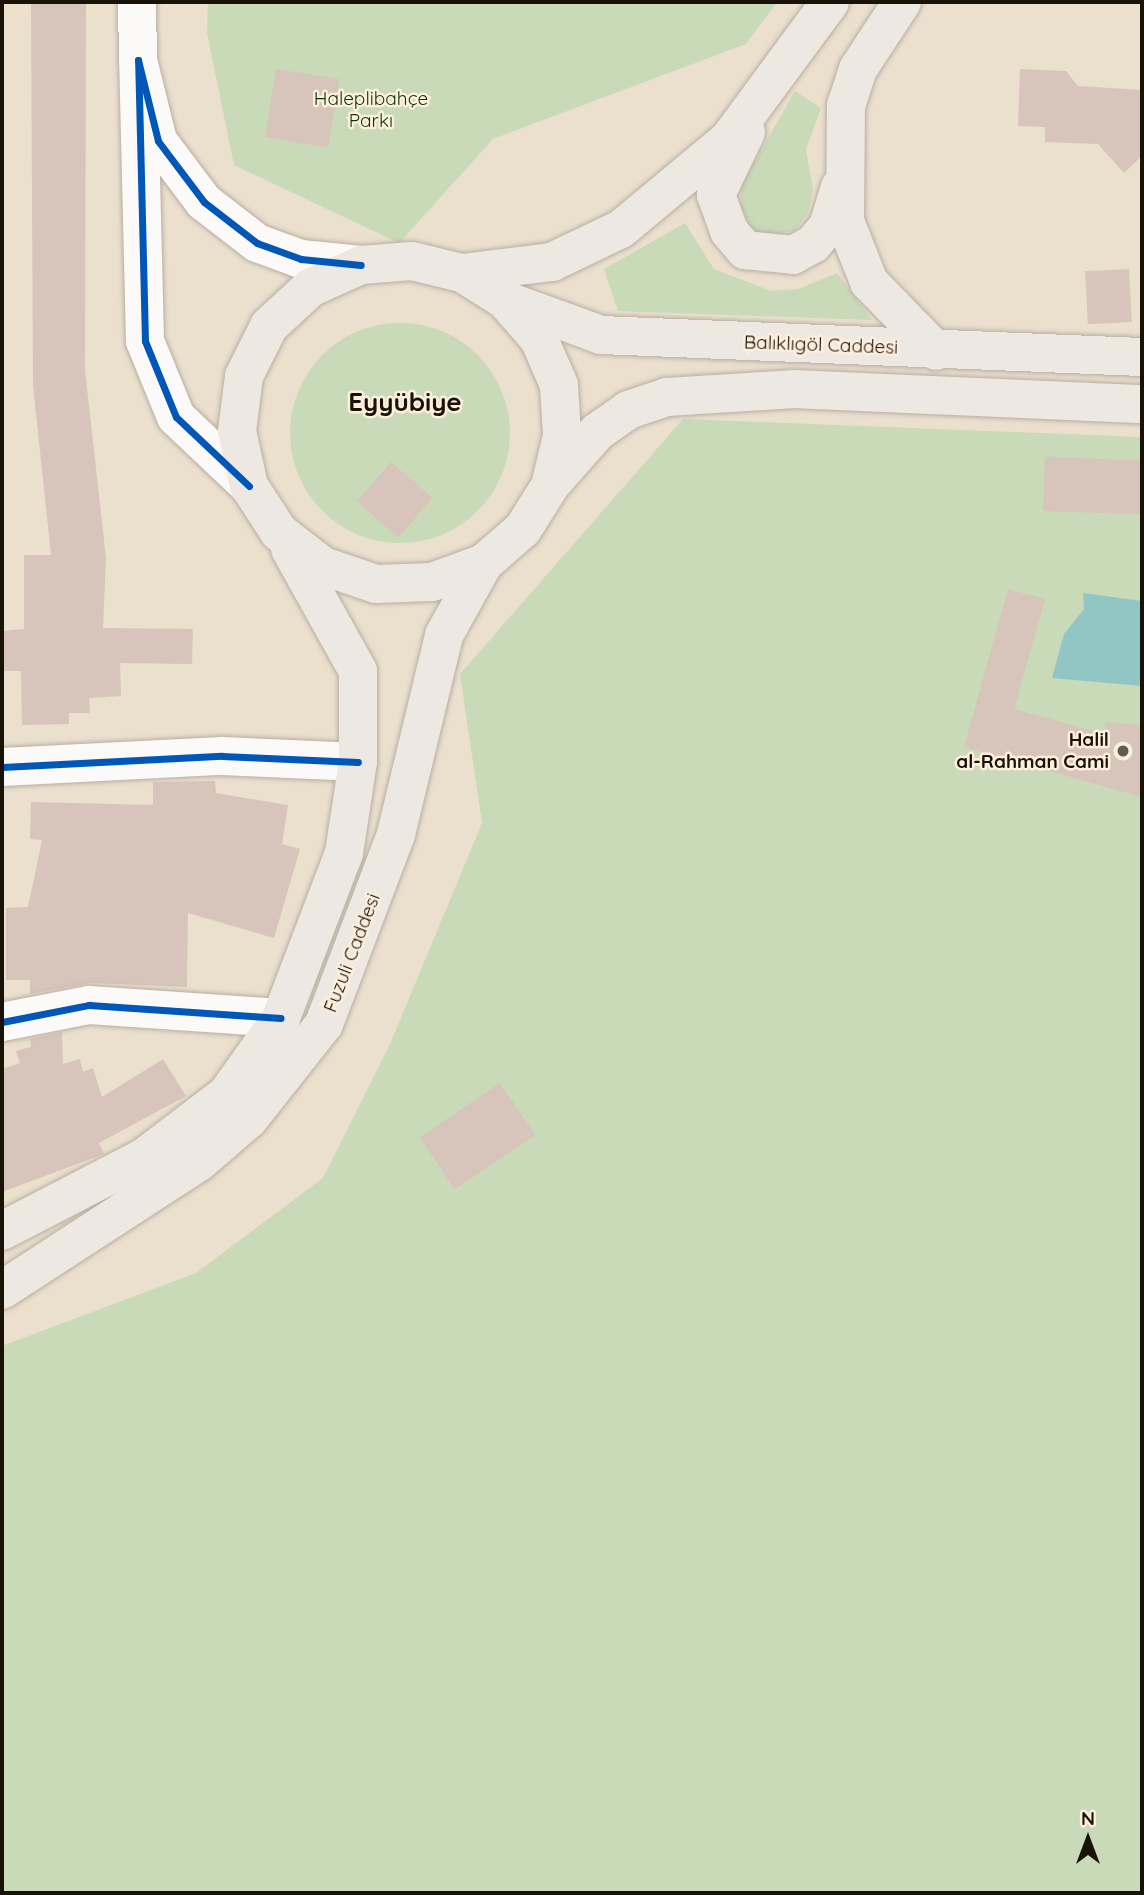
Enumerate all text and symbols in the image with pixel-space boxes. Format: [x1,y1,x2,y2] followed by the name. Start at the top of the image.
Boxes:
[314,88,428,132] park label: Haleplibahçe Parkı
[743,331,899,359] street label: Balıklıgöl Caddesi
[348,386,462,418] district label: Eyyübiye
[956,729,1109,773] place label: Halil al-Rahman Cami
[1115,743,1131,759] marker: Halil al-Rahman Cami
[319,890,385,1016] street label: Fuzuli Caddesi
[1053,1804,1123,1874] north arrow
[1081,1806,1095,1830] text: N

